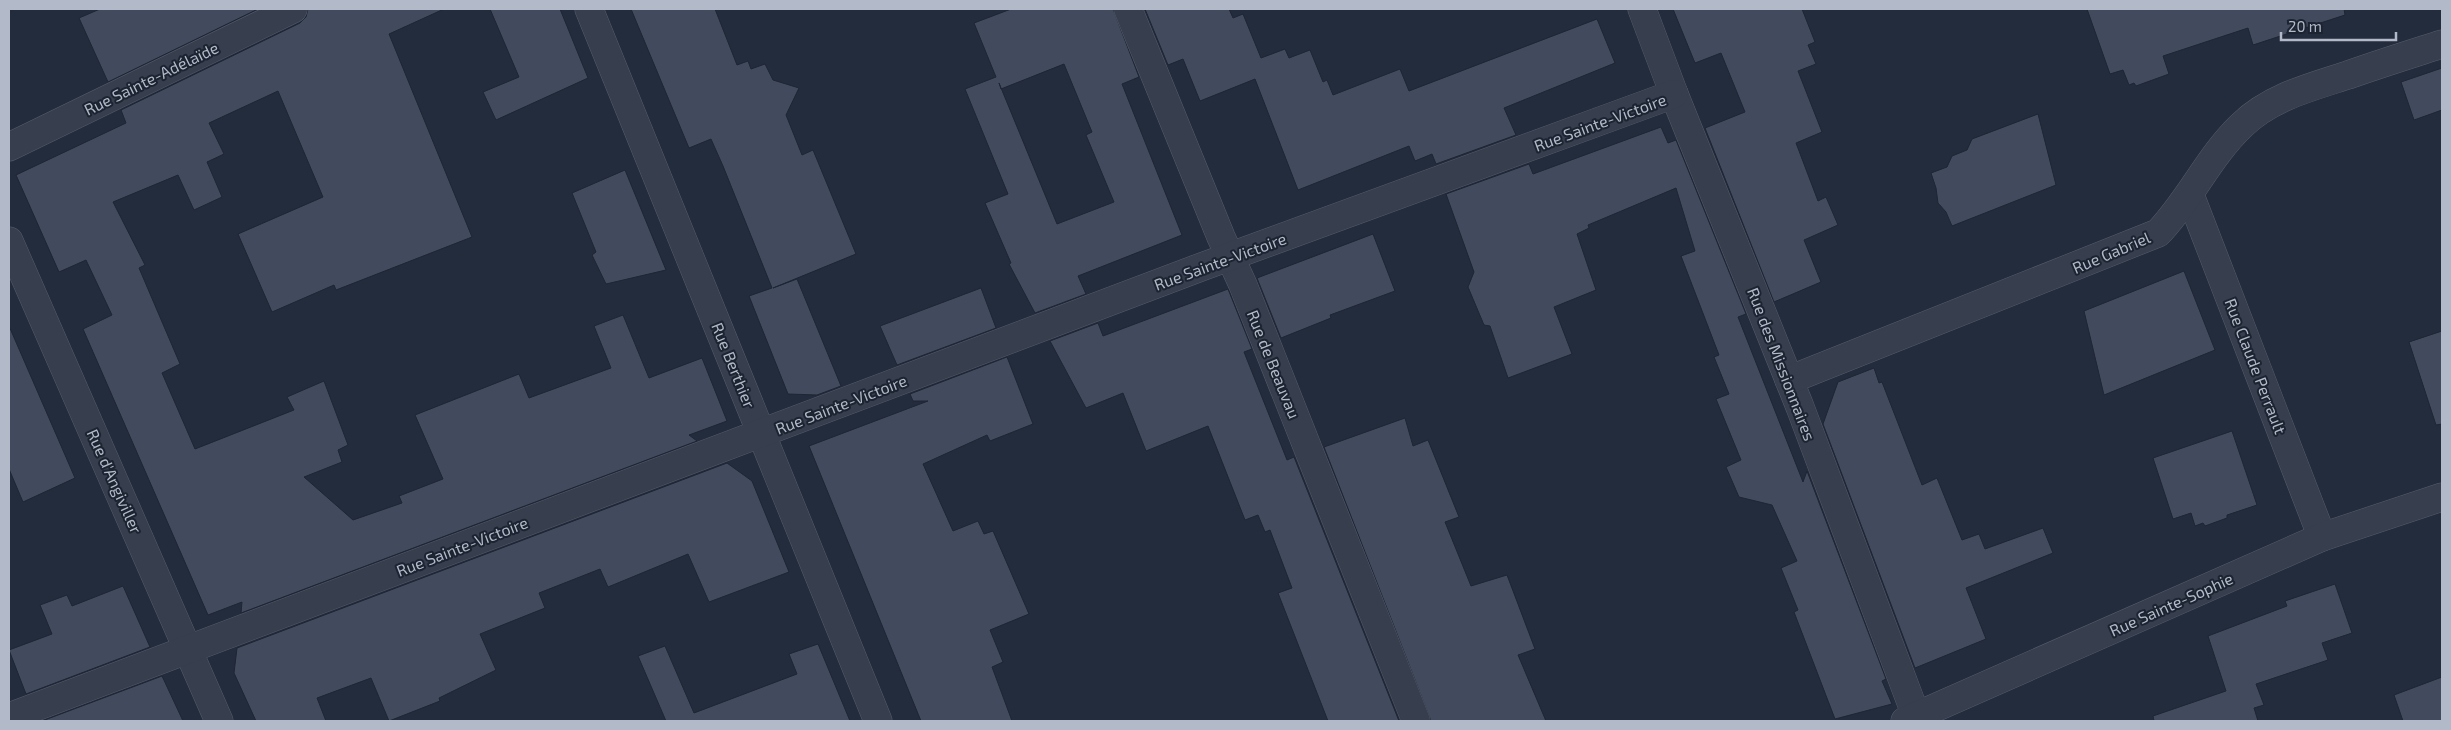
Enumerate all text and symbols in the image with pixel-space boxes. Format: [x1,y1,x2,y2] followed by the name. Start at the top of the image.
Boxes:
[2281,10,2396,42] scale bar
[2288,17,2322,35] text: 20 m
[81,37,221,119] street label: Rue Sainte-Adélaïde
[1531,89,1669,155] street label: Rue Sainte-Victoire
[2069,227,2153,277] street label: Rue Gabriel
[1151,228,1289,294] street label: Rue Sainte-Victoire
[1744,285,1820,443] street label: Rue des Missionnaires
[2221,296,2291,436] street label: Rue Claude Perrault
[1244,307,1304,421] street label: Rue de Beauvau
[708,320,760,411] street label: Rue Berthier
[773,370,909,438] street label: Rue Sainte-Victoire
[84,426,147,537] street label: Rue d'Angiviller
[394,512,530,580] street label: Rue Sainte-Victoire
[2106,568,2236,640] street label: Rue Sainte-Sophie

